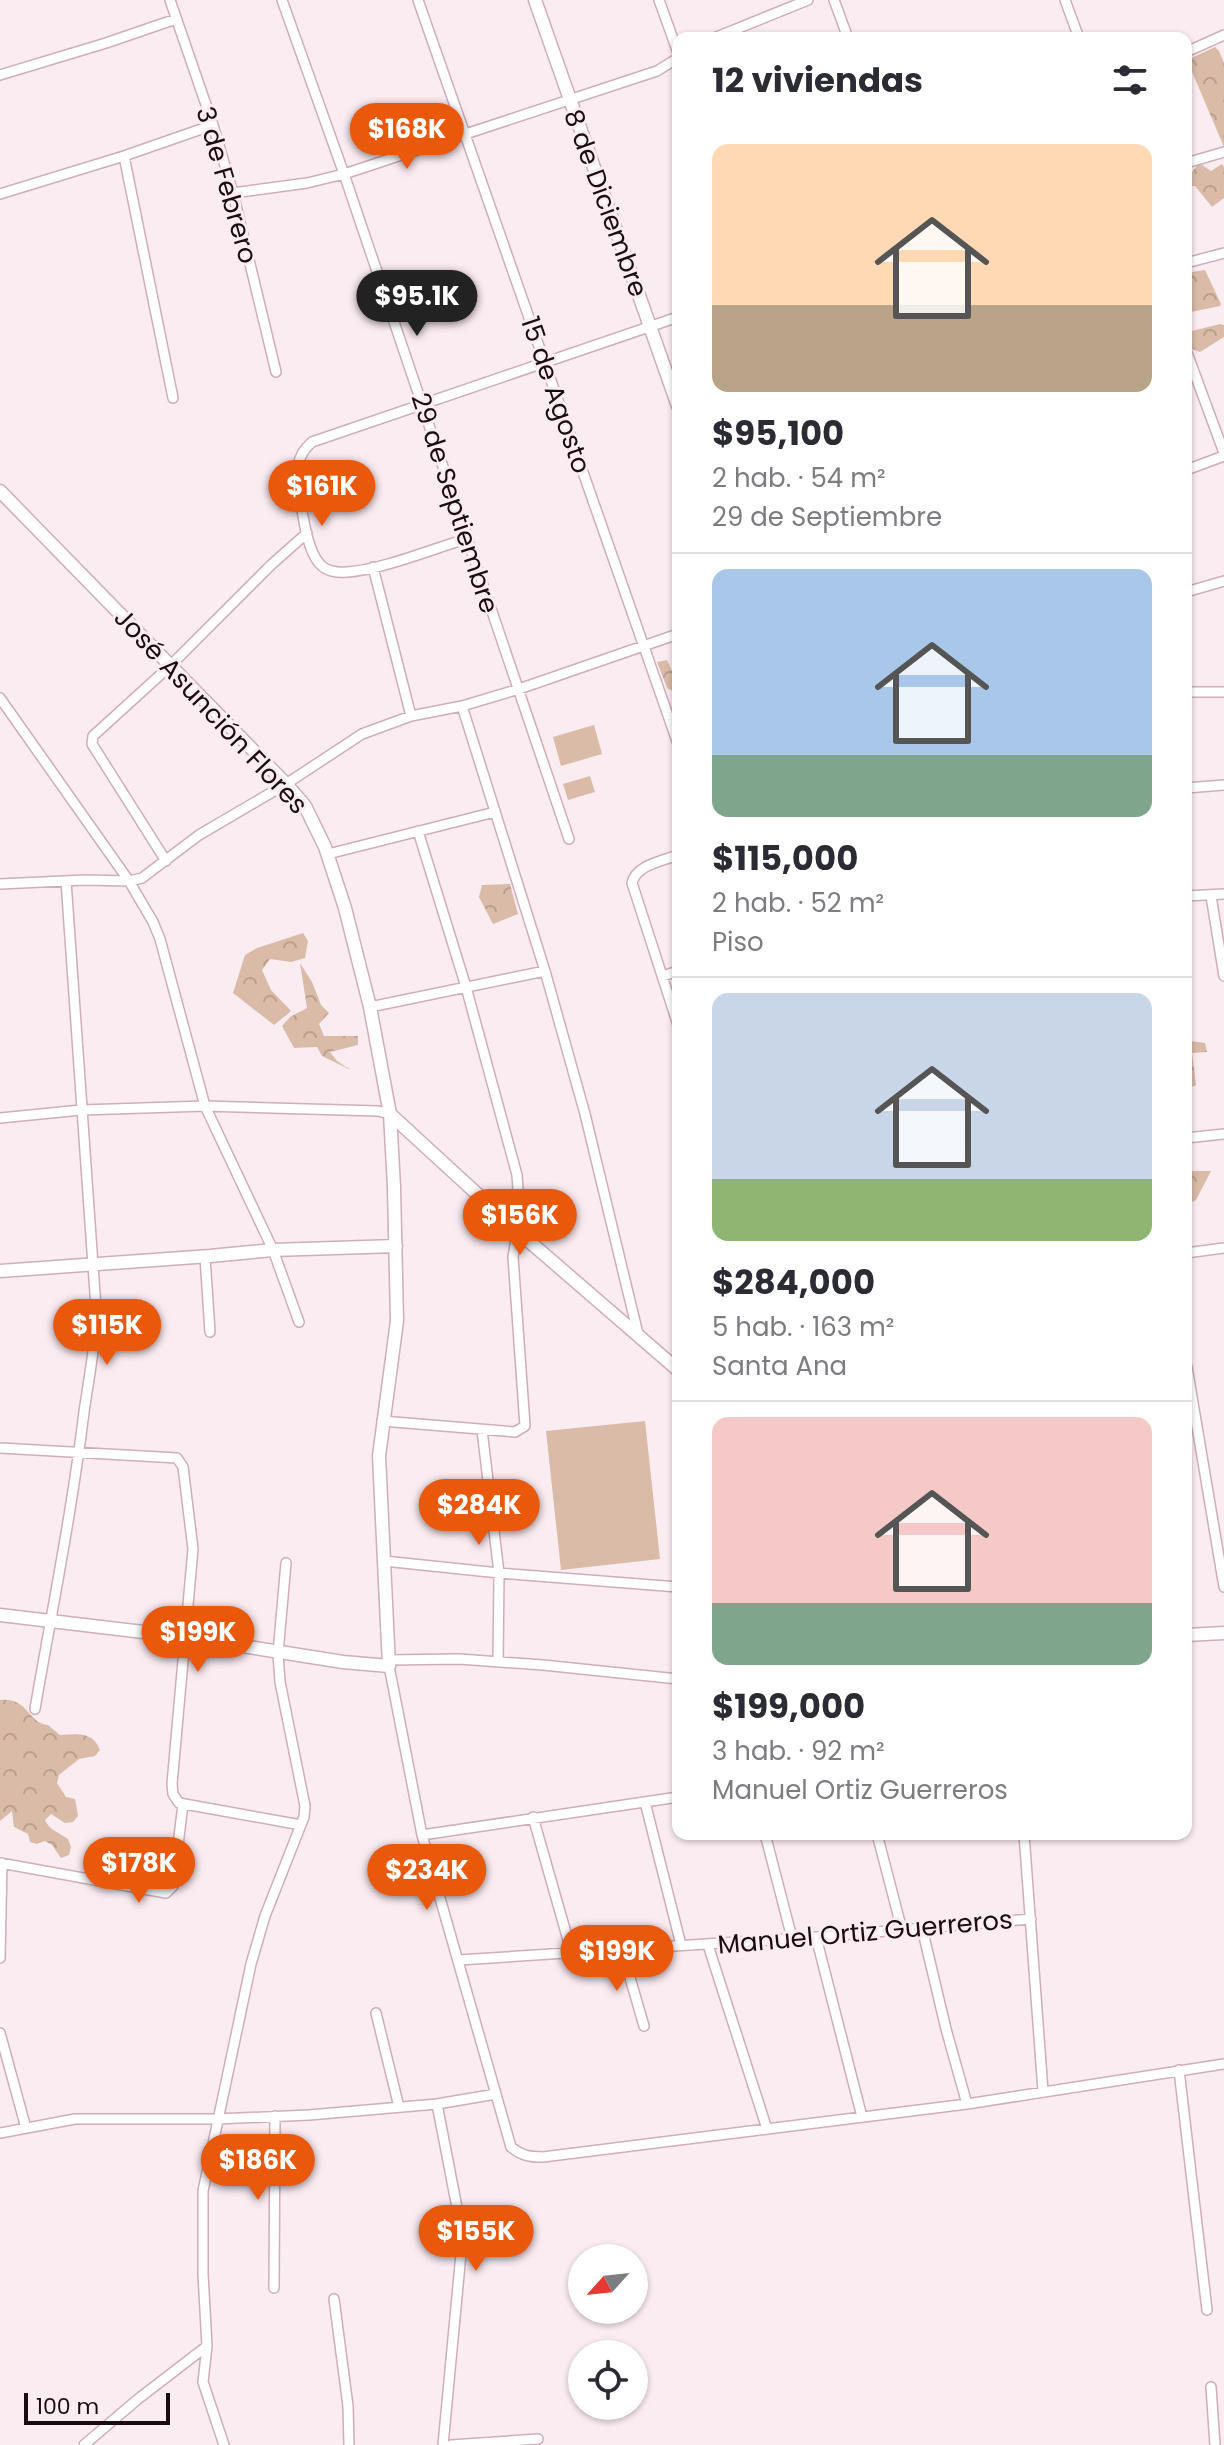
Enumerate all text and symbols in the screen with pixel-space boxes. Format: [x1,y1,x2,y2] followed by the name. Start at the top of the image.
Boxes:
[712,56,923,104] text: 12 viviendas
[1108,58,1152,102] icon: filters
[187,102,267,268] street label: 3 de Febrero
[351,103,463,171] pin: $168K
[555,104,657,302] street label: 8 de Diciembre
[368,111,446,147] text: $168K
[860,196,1004,340] icon: home
[352,270,482,338] pin: $95.1K
[374,278,460,314] text: $95.1K
[512,312,600,478] street label: 15 de Agosto
[402,388,508,618] street label: 29 de Septiembre
[712,409,844,457] text: $95,100
[266,460,378,528] pin: $161K
[712,460,886,496] text: 2 hab. · 54 m²
[286,468,358,504] text: $161K
[712,499,942,535] text: 29 de Septiembre
[106,600,316,822] street label: José Asunción Flores
[860,621,1004,765] icon: home
[712,834,858,882] text: $115,000
[712,885,884,921] text: 2 hab. · 52 m²
[712,924,764,960] text: Piso
[860,1045,1004,1189] icon: home
[464,1189,576,1257] pin: $156K
[481,1197,559,1233] text: $156K
[712,1258,875,1306] text: $284,000
[51,1299,163,1367] pin: $115K
[71,1307,143,1343] text: $115K
[712,1309,894,1345] text: 5 hab. · 163 m²
[712,1348,847,1384] text: Santa Ana
[860,1469,1004,1613] icon: home
[423,1479,535,1547] pin: $284K
[437,1487,521,1523] text: $284K
[142,1606,254,1674] pin: $199K
[160,1614,237,1650] text: $199K
[712,1682,865,1730] text: $199,000
[712,1733,885,1769] text: 3 hab. · 92 m²
[712,1772,1008,1808] text: Manuel Ortiz Guerreros
[83,1837,195,1905] pin: $178K
[371,1844,483,1912] pin: $234K
[101,1845,177,1881] text: $178K
[385,1852,469,1888] text: $234K
[716,1901,1014,1963] street label: Manuel Ortiz Guerreros
[561,1925,673,1993] pin: $199K
[579,1933,656,1969] text: $199K
[202,2134,314,2202] pin: $186K
[219,2142,297,2178] text: $186K
[420,2205,532,2273] pin: $155K
[437,2213,515,2249] text: $155K
[568,2244,648,2324] north arrow
[568,2244,648,2420] map controls
[568,2340,648,2420] button: locate
[24,2389,170,2425] scale bar
[36,2391,99,2422] text: 100 m

